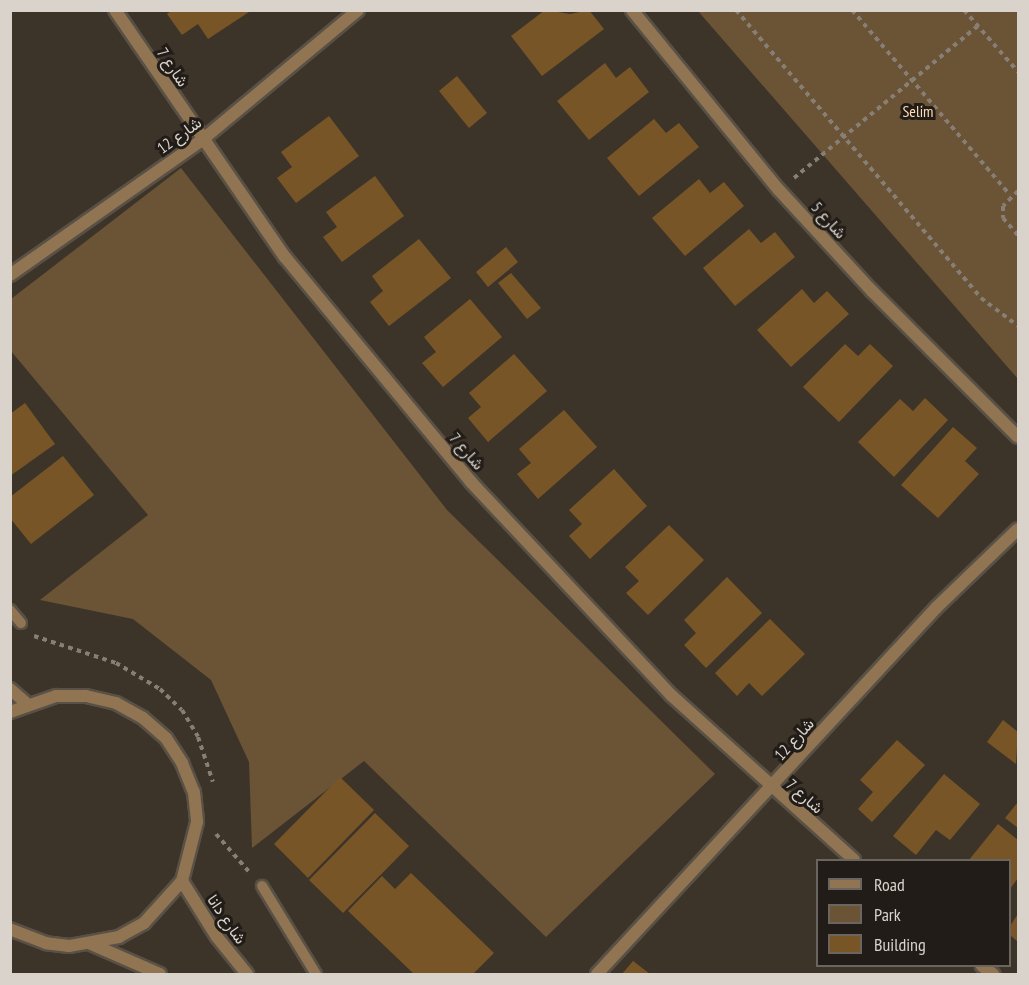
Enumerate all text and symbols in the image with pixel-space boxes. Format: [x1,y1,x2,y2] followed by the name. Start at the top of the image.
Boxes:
[153,44,193,90] street label: شارع 7
[902,101,934,121] park label: Selim
[153,113,205,157] street label: شارع 12
[808,198,850,242] street label: شارع 5
[446,429,488,473] street label: شارع 7
[770,714,818,764] street label: شارع 12
[783,775,827,817] street label: شارع 7
[816,859,1011,967] legend
[874,873,905,896] text: Road
[203,891,251,947] street label: شارع دانا
[874,903,901,926] text: Park
[874,933,926,956] text: Building

